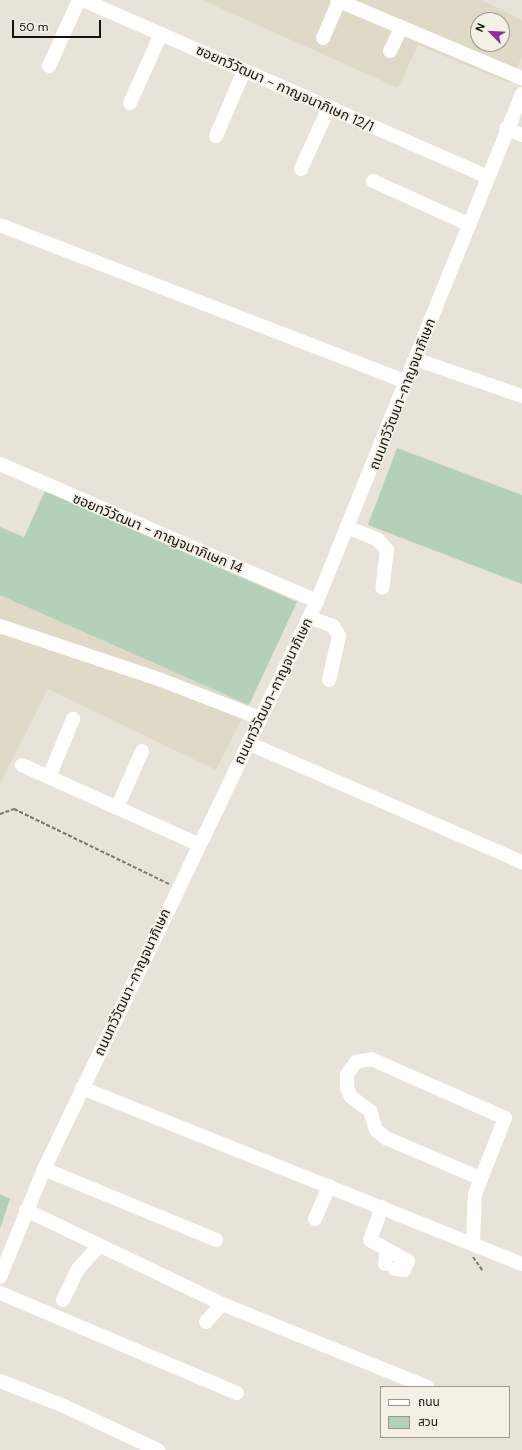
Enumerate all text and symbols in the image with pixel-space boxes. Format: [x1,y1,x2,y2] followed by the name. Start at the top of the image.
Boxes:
[14,12,103,38] scale bar
[470,12,510,52] north arrow
[19,19,48,35] text: 50 m
[472,21,488,34] text: N
[194,41,376,135] street label: ซอยทวีวัฒนา - กาญจนาภิเษก 12/1
[365,316,439,472] street label: ถนนทวีวัฒนา-กาญจนาภิเษก
[70,489,246,577] street label: ซอยทวีวัฒนา - กาญจนาภิเษก 14
[230,615,316,767] street label: ถนนทวีวัฒนา-กาญจนาภิเษก
[90,906,174,1058] street label: ถนนทวีวัฒนา-กาญจนาภิเษก
[380,1386,510,1438] legend
[418,1394,440,1410] text: ถนน
[418,1414,438,1430] text: สวน

